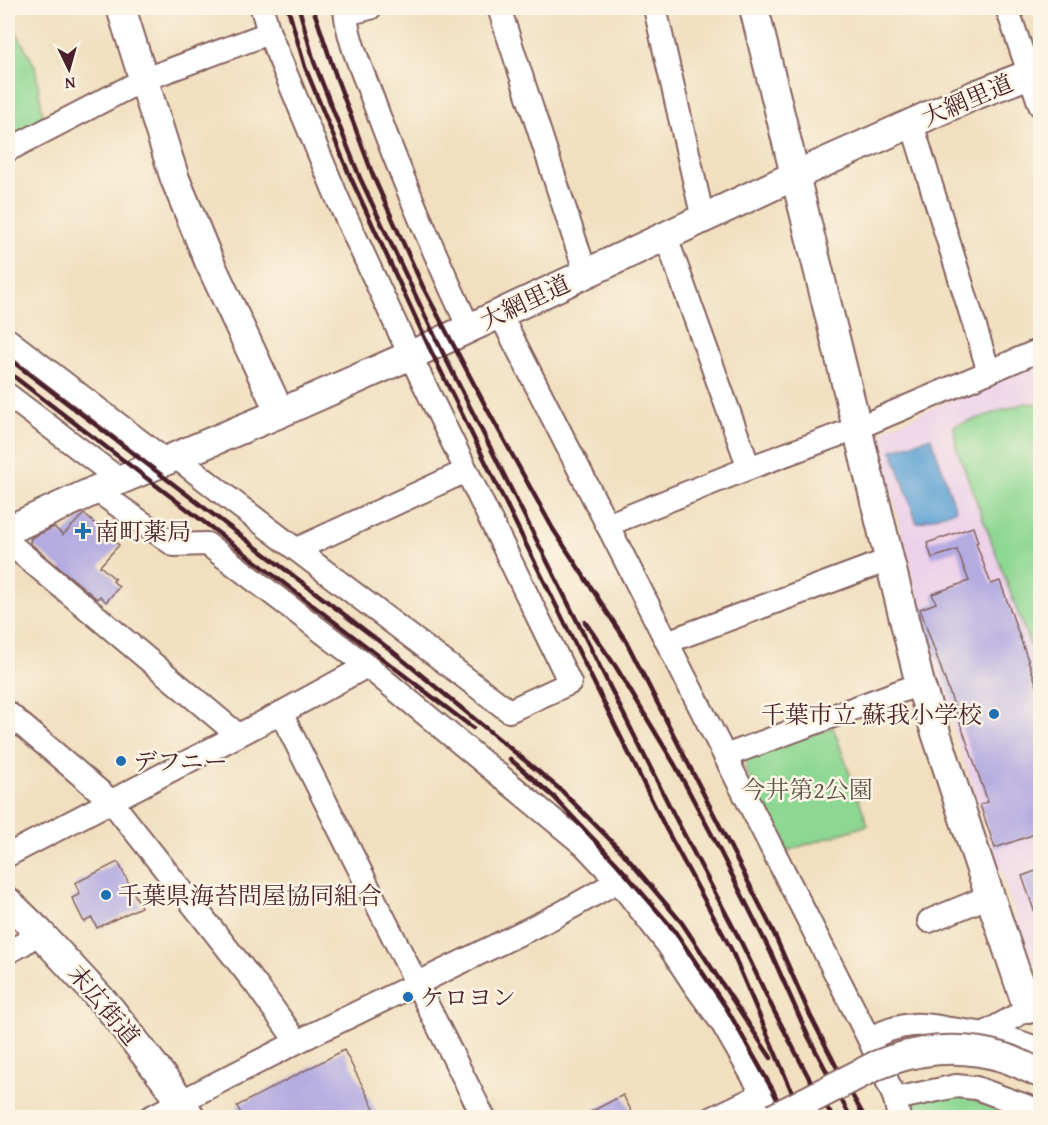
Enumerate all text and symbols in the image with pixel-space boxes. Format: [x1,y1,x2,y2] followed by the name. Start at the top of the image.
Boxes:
[39,39,99,99] north arrow
[916,65,1018,135] street label: 大網里道
[64,72,77,96] text: N
[474,266,576,338] street label: 大網里道
[95,514,191,549] place label: 南町薬局
[76,524,90,538] marker: 南町薬局
[761,697,982,732] place label: 千葉市立 蘇我小学校
[987,707,1001,721] marker: 千葉市立 蘇我小学校
[133,744,228,779] place label: デフニー
[114,754,128,768] marker: デフニー
[741,772,873,807] park label: 今井第2公園
[118,878,382,913] place label: 千葉県海苔問屋協同組合
[99,888,113,902] marker: 千葉県海苔問屋協同組合
[60,957,148,1053] street label: 末広街道
[420,980,516,1015] place label: ケロヨン
[401,990,415,1004] marker: ケロヨン

